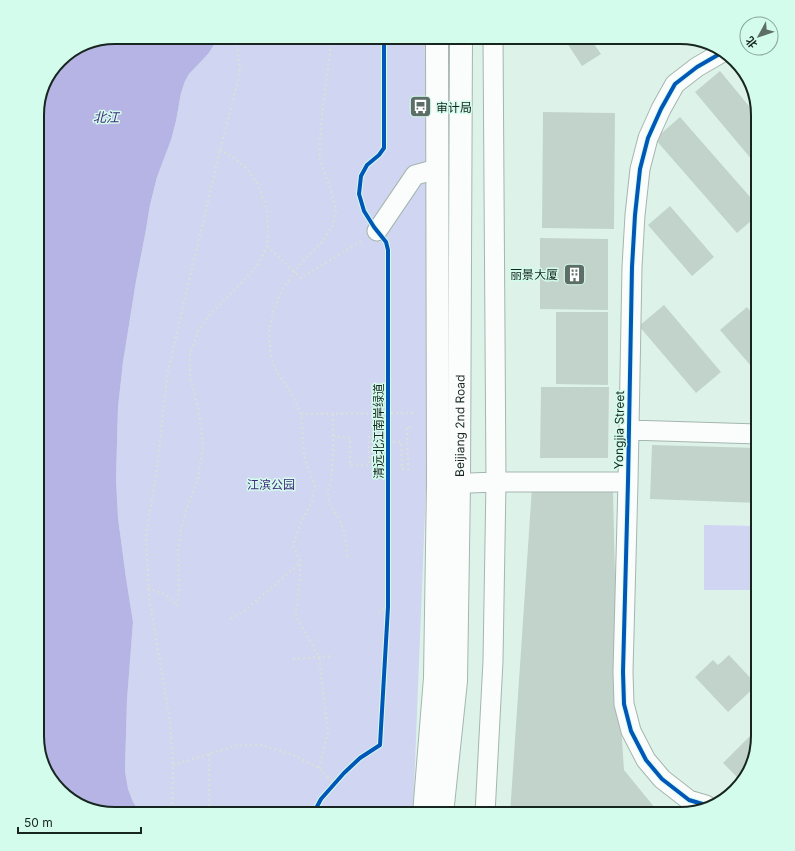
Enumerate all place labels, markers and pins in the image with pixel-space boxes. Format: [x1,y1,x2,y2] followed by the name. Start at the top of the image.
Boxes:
[408,94,434,120] bus stop icon: 审计局
[436,100,472,115] place label: 审计局
[561,261,587,287] building icon: 丽景大厦
[510,267,558,282] place label: 丽景大厦

